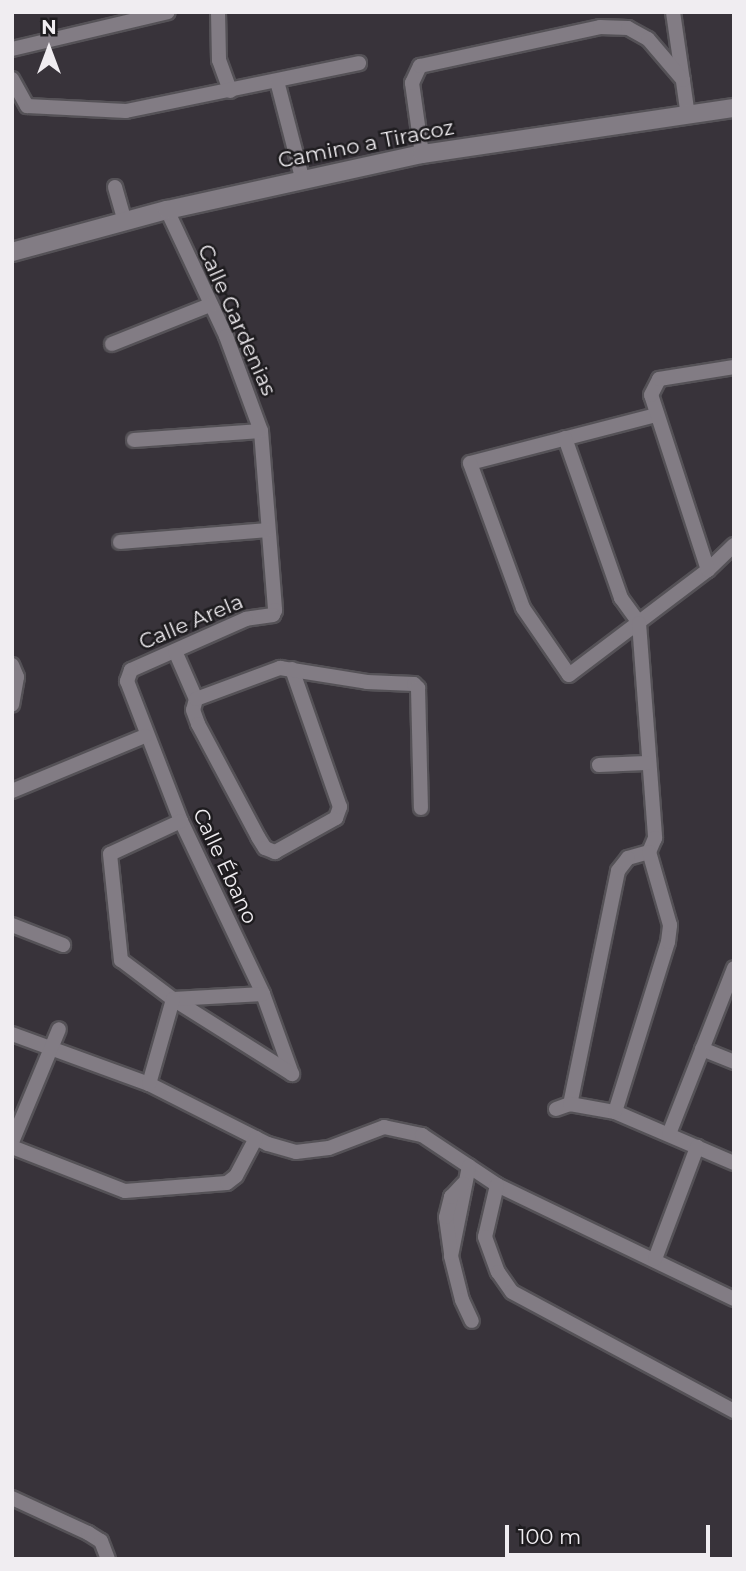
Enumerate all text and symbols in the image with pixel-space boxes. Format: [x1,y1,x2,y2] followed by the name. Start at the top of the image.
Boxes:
[14,14,84,84] north arrow
[41,16,57,39] text: N
[276,115,456,173] street label: Camino a Tiracoz
[192,241,282,399] street label: Calle Gardenias
[135,589,247,655] street label: Calle Arela
[187,804,263,928] street label: Calle Ébano
[508,1512,713,1556] scale bar
[518,1524,581,1549] text: 100 m

